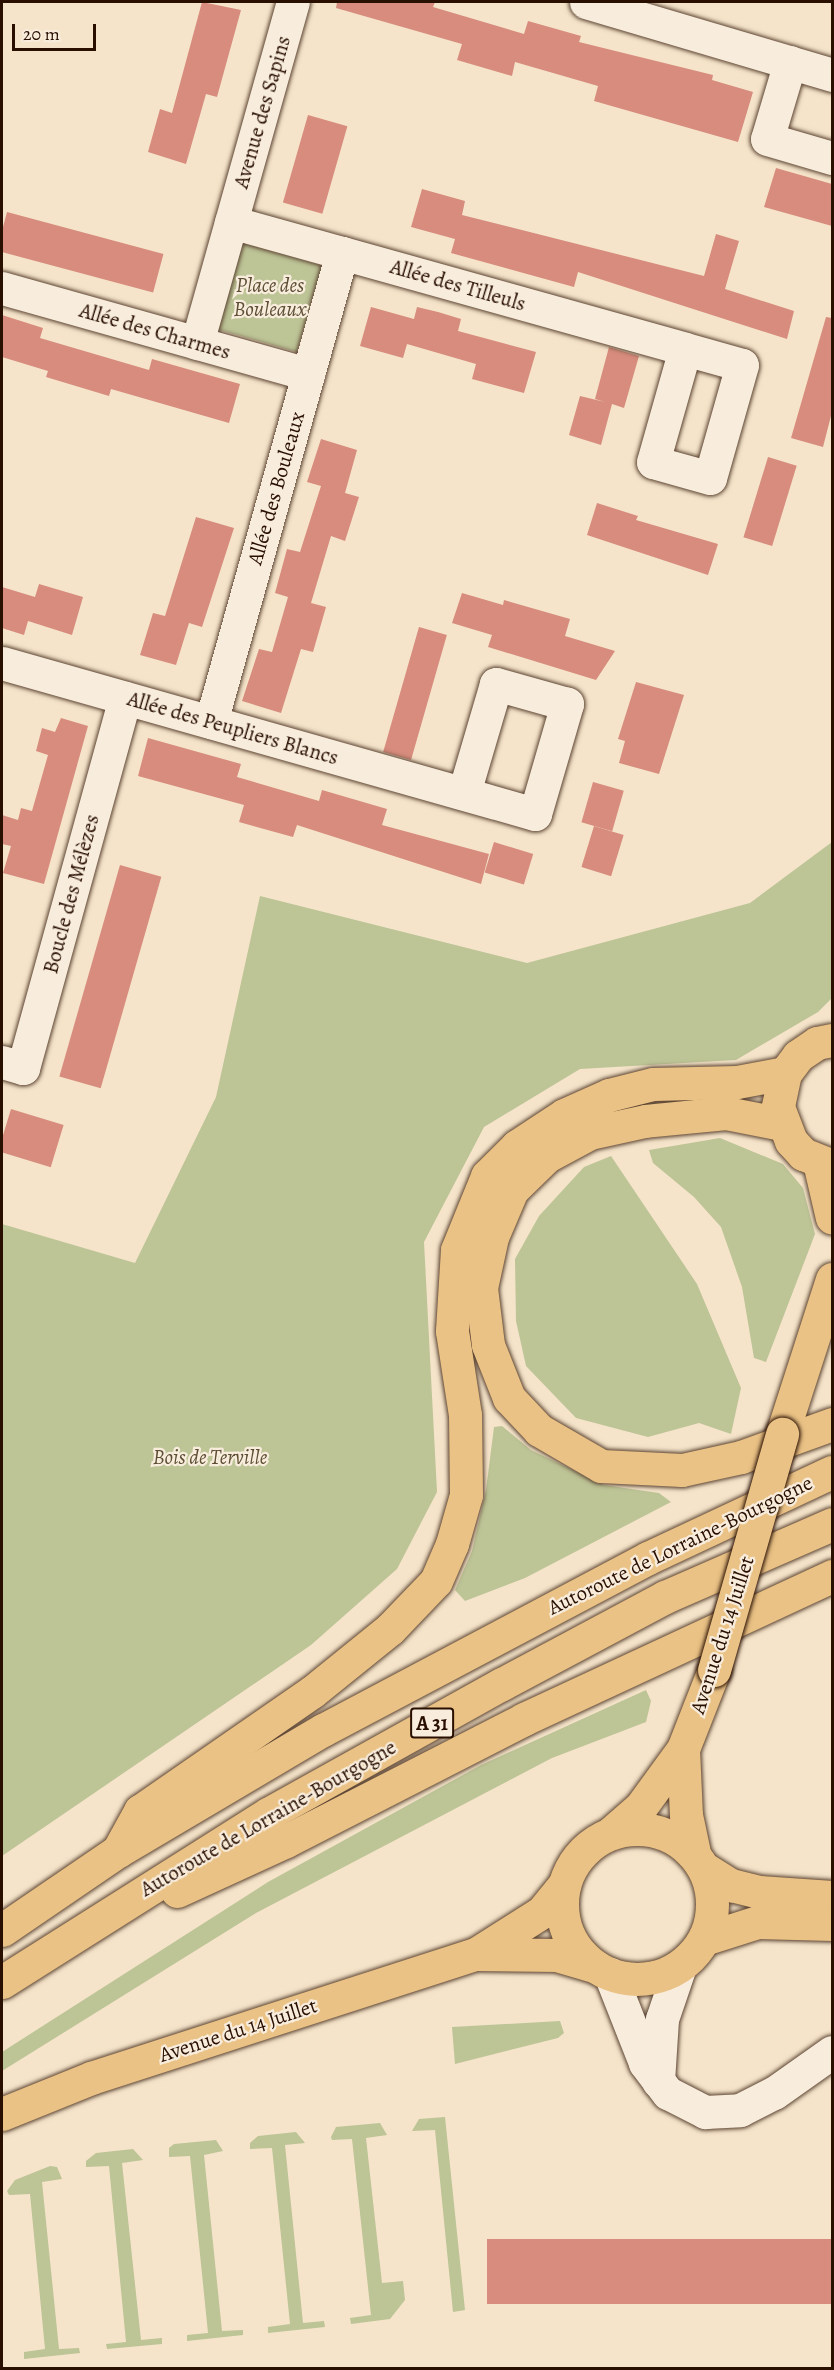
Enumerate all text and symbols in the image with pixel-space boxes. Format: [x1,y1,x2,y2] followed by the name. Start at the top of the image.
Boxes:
[15,12,99,50] scale bar
[23,22,60,46] text: 20 m
[228,33,296,191] street label: Avenue des Sapins
[387,254,529,316] street label: Allée des Tilleuls
[234,272,306,322] park label: Place des Bouleaux
[77,297,233,365] street label: Allée des Charmes
[242,409,310,567] street label: Allée des Bouleaux
[125,686,341,770] street label: Allée des Peupliers Blancs
[38,812,104,976] street label: Boucle des Mélèzes
[153,1444,267,1470] park label: Bois de Terville
[544,1470,816,1620] street label: Autoroute de Lorraine-Bourgogne
[685,1553,759,1717] street label: Avenue du 14 Juillet
[410,1706,454,1740] road number: A 31
[136,1734,400,1902] street label: Autoroute de Lorraine-Bourgogne
[156,1993,320,2067] street label: Avenue du 14 Juillet

